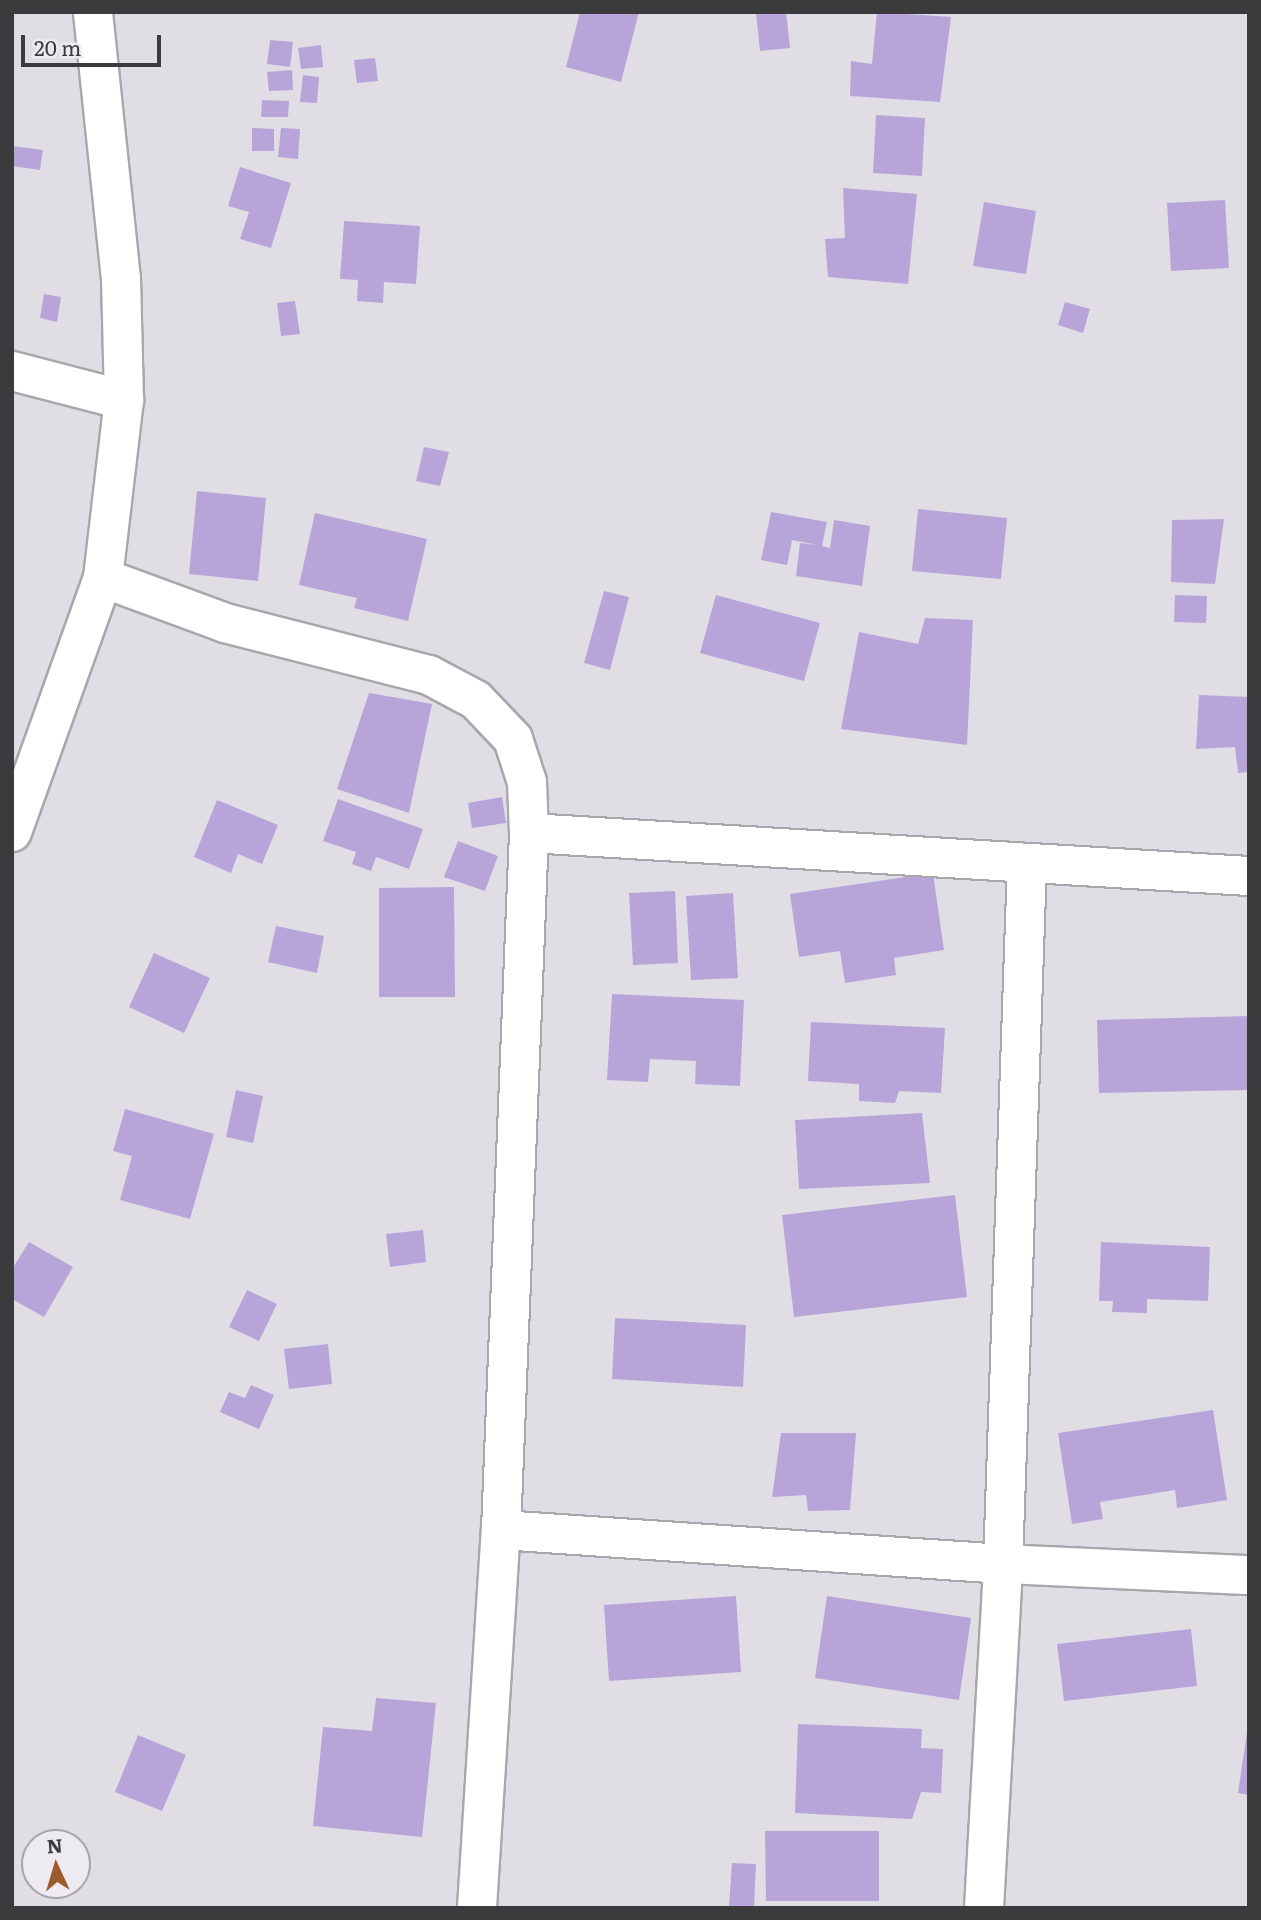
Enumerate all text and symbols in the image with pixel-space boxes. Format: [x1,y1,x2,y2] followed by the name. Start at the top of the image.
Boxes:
[24,21,164,65] scale bar
[34,31,81,62] text: 20 m
[21,1829,91,1899] north arrow
[46,1831,64,1860] text: N

